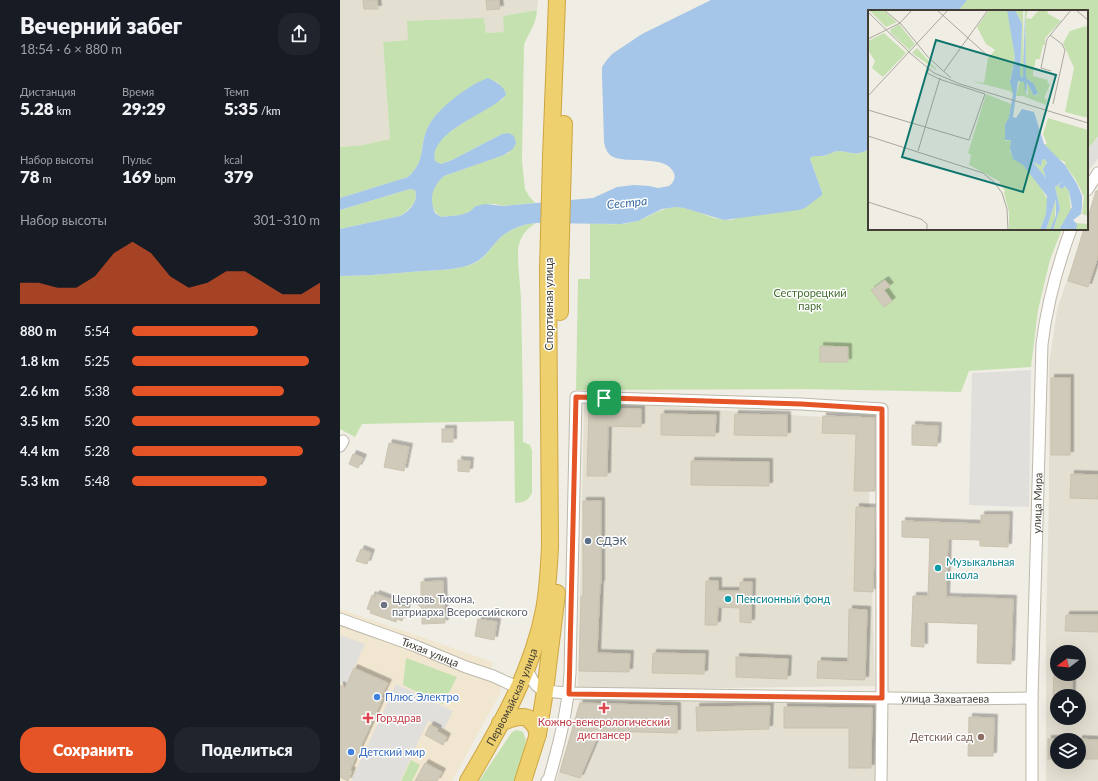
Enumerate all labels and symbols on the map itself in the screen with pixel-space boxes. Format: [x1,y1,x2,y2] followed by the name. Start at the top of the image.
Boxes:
[868,10,1088,230] inset map
[606,193,648,212] water label: Сестра
[542,257,555,351] street label: Спортивная улица
[773,286,847,312] park label: Сестрорецкий парк
[587,381,621,415] pin
[1030,472,1044,534] street label: улица Мира
[596,534,627,547] place label: СДЭК
[583,536,593,546] marker: СДЭК
[946,555,1015,581] place label: Музыкальная школа
[933,563,943,573] marker: Музыкальная школа
[392,592,528,618] place label: Церковь Тихона, патриарха Всероссийского
[736,592,830,605] place label: Пенсионный фонд
[723,594,733,604] marker: Пенсионный фонд
[379,600,389,610] marker: Церковь Тихона, патриарха Всероссийского
[400,634,461,669] street label: Тихая улица
[1050,645,1086,681] north arrow
[483,647,539,748] street label: Первомайская улица
[385,690,459,703] place label: Плюс Электро
[900,691,989,705] street label: улица Захватаева
[372,692,382,702] marker: Плюс Электро
[598,702,610,714] marker: Кожно-венерологический диспансер
[376,711,421,724] place label: Горздрав
[363,713,373,723] marker: Горздрав
[538,715,670,741] place label: Кожно-венерологический диспансер
[910,730,973,743] place label: Детский сад
[976,732,986,742] marker: Детский сад
[359,745,425,758] place label: Детский мир
[346,747,356,757] marker: Детский мир

